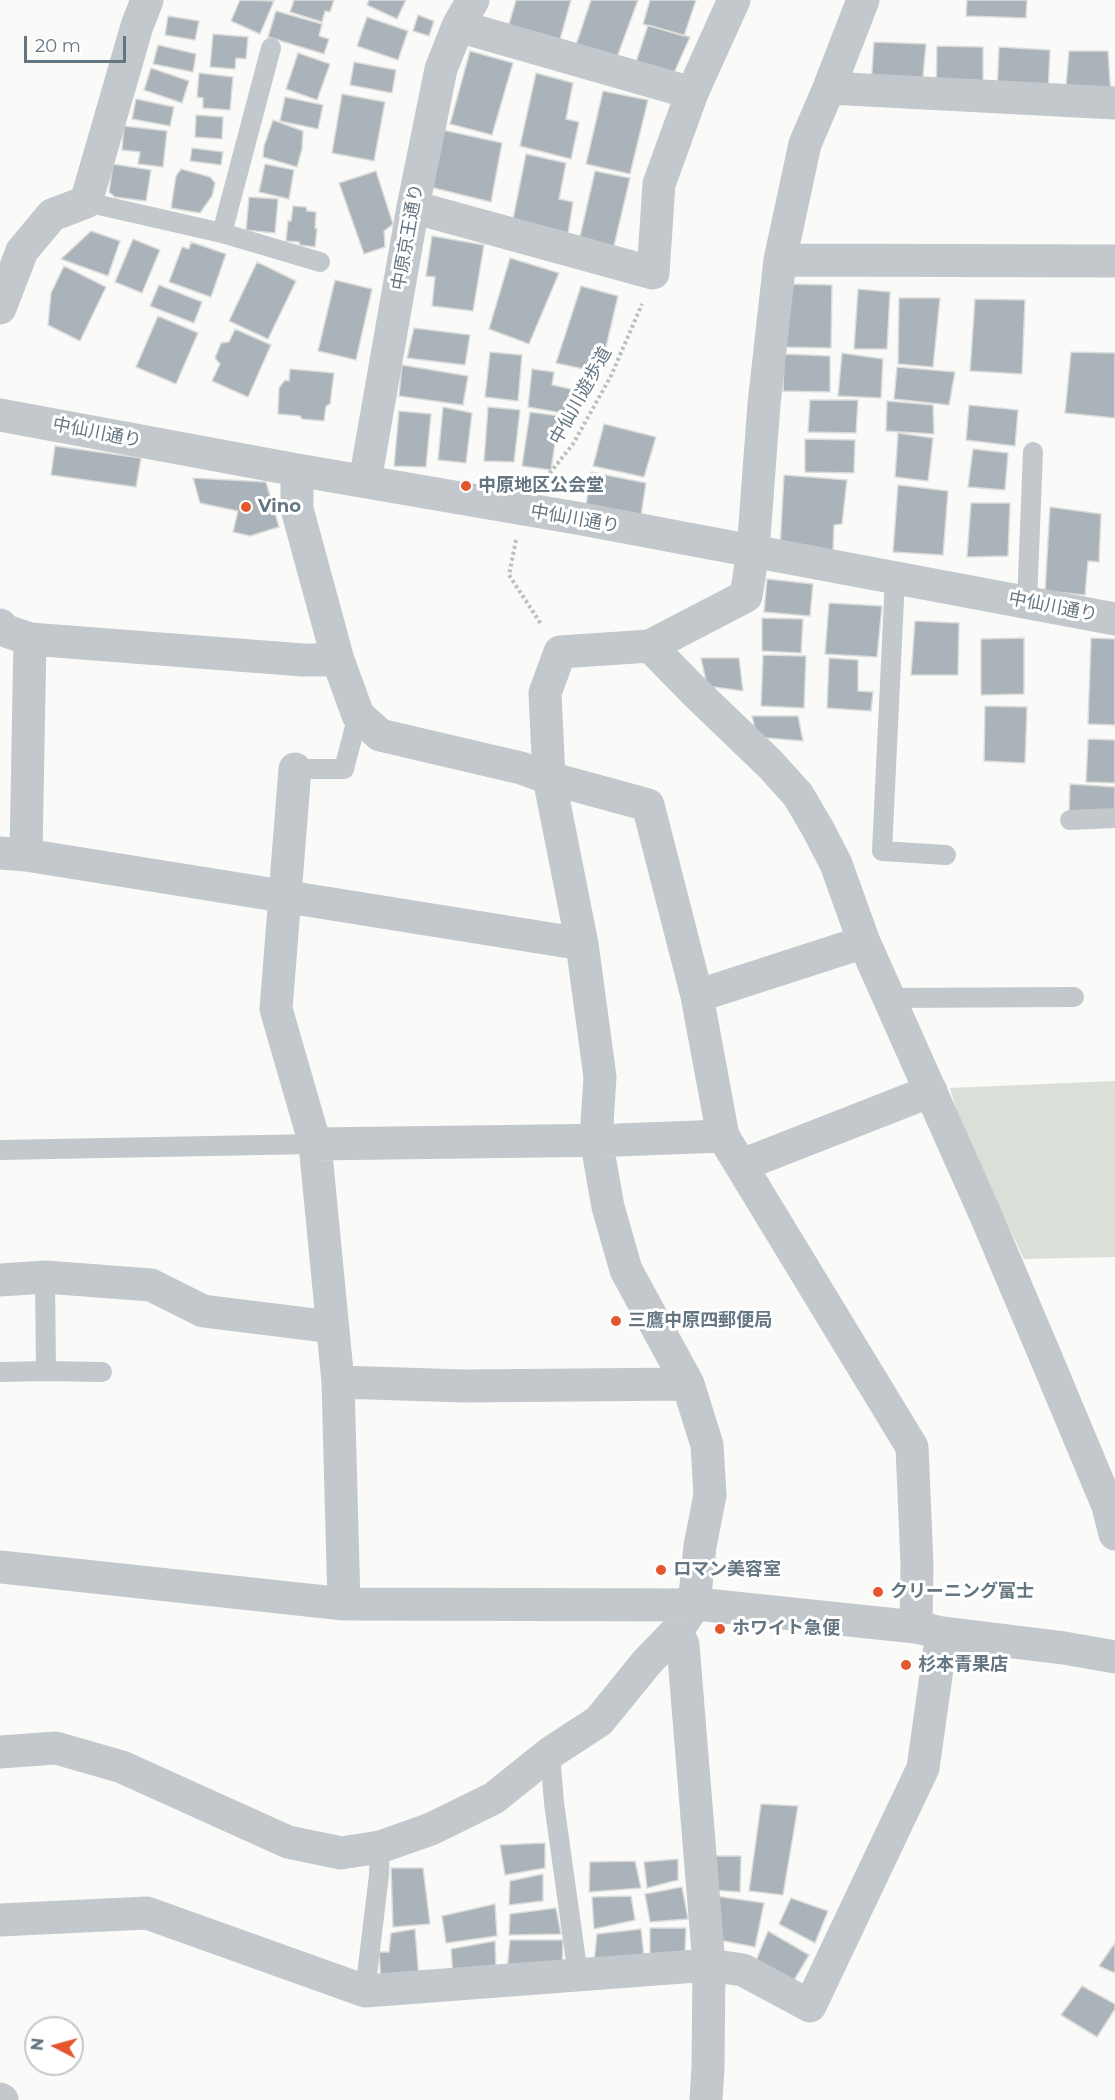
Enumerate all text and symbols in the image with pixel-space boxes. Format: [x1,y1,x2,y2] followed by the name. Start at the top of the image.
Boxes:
[27,24,129,62] scale bar
[35,35,81,57] text: 20 m
[388,182,428,292] street label: 中原京王通り
[545,344,617,448] street label: 中仙川遊歩道
[51,414,143,452] street label: 中仙川通り
[478,475,604,497] place label: 中原地区公会堂
[459,479,473,493] marker: 中原地区公会堂
[258,496,301,518] place label: Vino
[239,500,253,514] marker: Vino
[529,501,621,537] street label: 中仙川通り
[1007,588,1099,626] street label: 中仙川通り
[628,1310,772,1332] place label: 三鷹中原四郵便局
[609,1314,623,1328] marker: 三鷹中原四郵便局
[673,1559,781,1581] place label: ロマン美容室
[654,1563,668,1577] marker: ロマン美容室
[890,1581,1034,1603] place label: クリーニング富士
[871,1585,885,1599] marker: クリーニング富士
[732,1618,840,1640] place label: ホワイト急便
[713,1622,727,1636] marker: ホワイト急便
[918,1654,1008,1676] place label: 杉本青果店
[899,1658,913,1672] marker: 杉本青果店
[24,2016,84,2076] north arrow
[27,2037,48,2052] text: N

